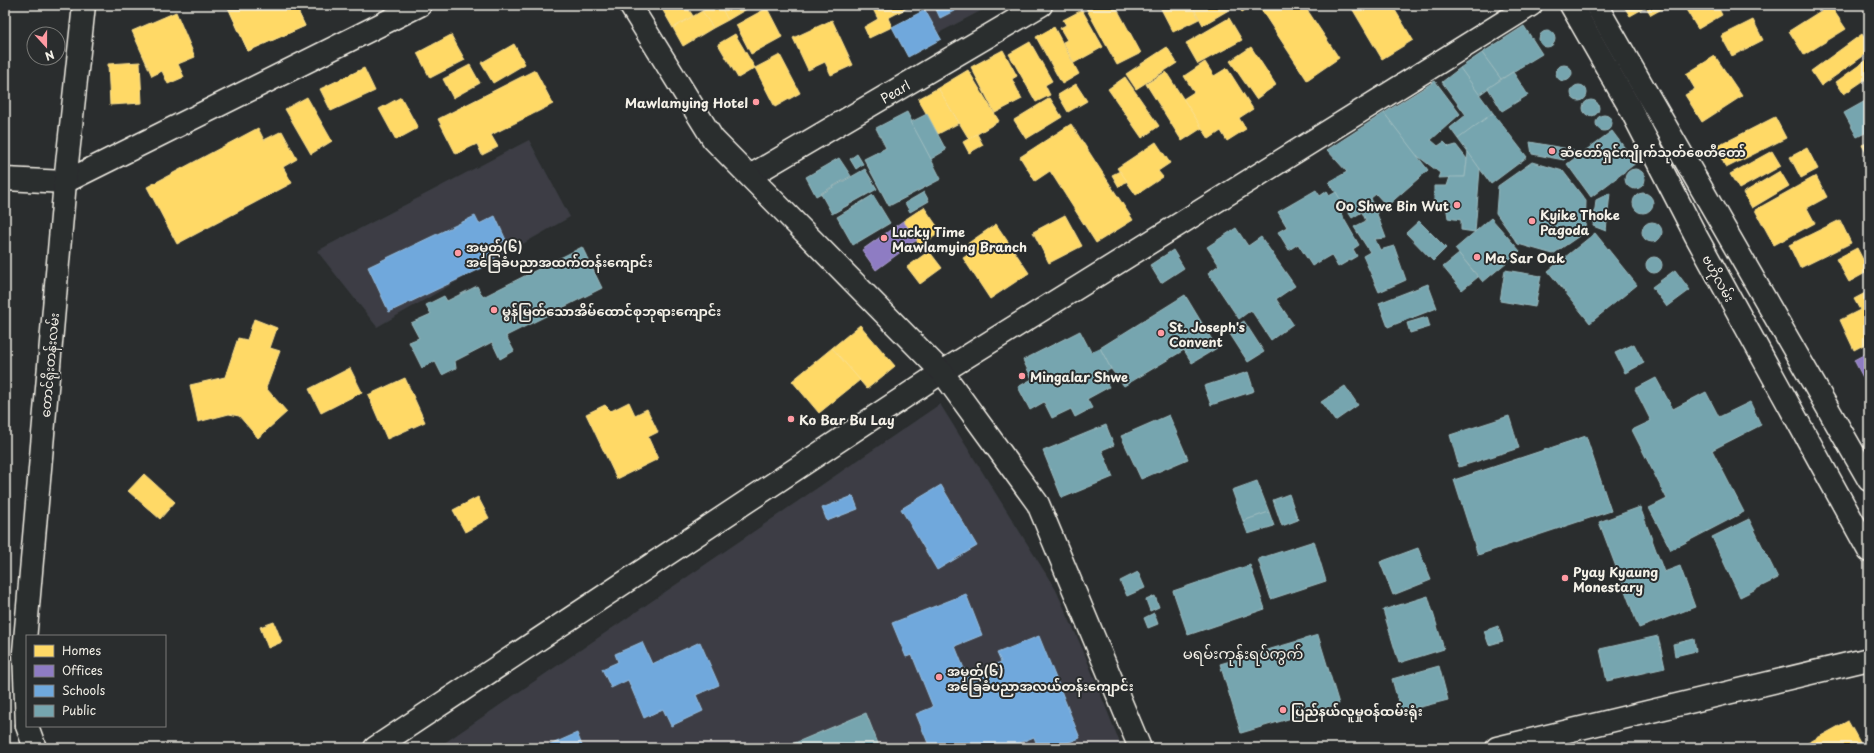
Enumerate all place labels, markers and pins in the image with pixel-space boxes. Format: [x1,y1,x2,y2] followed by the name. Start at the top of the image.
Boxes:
[625,93,748,112] place label: Mawlamying Hotel
[751,97,761,107] marker: Mawlamying Hotel
[1560,142,1746,164] place label: ဆံတော်ရှင်ကျိုက်သုတ်စေတီတော်
[1547,146,1557,156] marker: ဆံတော်ရှင်ကျိုက်သုတ်စေတီတော်
[1335,196,1449,215] place label: Oo Shwe Bin Wut
[1452,200,1462,210] marker: Oo Shwe Bin Wut
[1540,205,1620,239] place label: Kyike Thoke Pagoda
[1527,216,1537,226] marker: Kyike Thoke Pagoda
[892,222,1027,256] place label: Lucky Time Mawlamying Branch
[879,233,889,243] marker: Lucky Time Mawlamying Branch
[466,237,653,274] place label: အမှတ်(၆) အခြေခံပညာအထက်တန်းကျောင်း
[453,248,463,258] marker: အမှတ်(၆) အခြေခံပညာအထက်တန်းကျောင်း
[1485,248,1565,267] place label: Ma Sar Oak
[1472,252,1482,262] marker: Ma Sar Oak
[502,301,721,323] place label: မွန်မြတ်သောအိမ်ထောင်စုဘုရားကျောင်း
[489,305,499,315] marker: မွန်မြတ်သောအိမ်ထောင်စုဘုရားကျောင်း
[1169,317,1245,351] place label: St. Joseph's Convent
[1156,328,1166,338] marker: St. Joseph's Convent
[1030,367,1128,386] place label: Mingalar Shwe
[1017,371,1027,381] marker: Mingalar Shwe
[799,410,895,429] place label: Ko Bar Bu Lay
[786,414,796,424] marker: Ko Bar Bu Lay
[1573,562,1658,596] place label: Pyay Kyaung Monestary
[1560,573,1570,583] marker: Pyay Kyaung Monestary
[947,661,1134,698] place label: အမှတ်(၆) အခြေခံပညာအလယ်တန်းကျောင်း
[934,672,944,682] marker: အမှတ်(၆) အခြေခံပညာအလယ်တန်းကျောင်း
[1291,701,1423,723] place label: ပြည်နယ်လူမှုဝန်ထမ်းရုံး
[1278,705,1288,715] marker: ပြည်နယ်လူမှုဝန်ထမ်းရုံး

